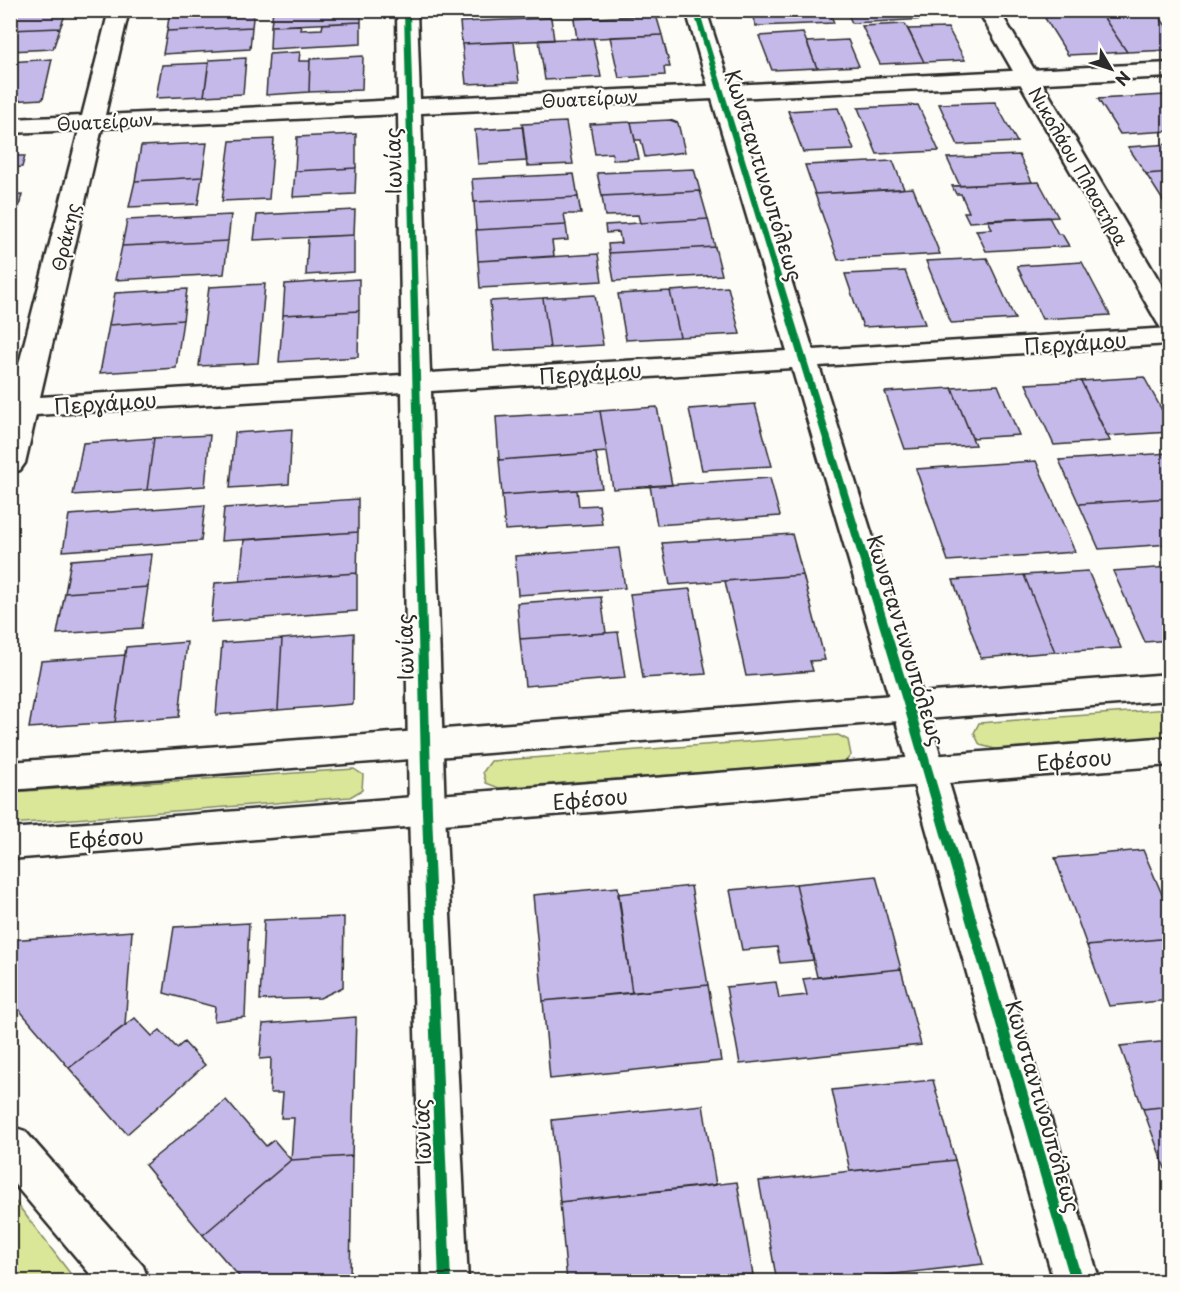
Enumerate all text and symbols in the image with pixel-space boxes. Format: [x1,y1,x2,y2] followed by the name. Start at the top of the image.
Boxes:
[1081,39,1141,99] north arrow
[718,65,812,285] street label: Κωνσταντινουπόλεως
[1110,67,1137,92] text: N
[541,82,639,114] street label: Θυατείρων
[1022,82,1136,251] street label: Νικολάου Πλαστήρα
[56,105,154,137] street label: Θυατείρων
[375,127,409,195] street label: Ιωνίας
[44,200,86,274] street label: Θράκης
[1022,322,1128,362] street label: Περγάμου
[537,352,643,392] street label: Περγάμου
[52,382,158,422] street label: Περγάμου
[860,530,954,750] street label: Κωνσταντινουπόλεως
[387,613,421,681] street label: Ιωνίας
[1035,740,1113,778] street label: Εφέσου
[551,779,629,817] street label: Εφέσου
[67,818,145,856] street label: Εφέσου
[998,996,1090,1216] street label: Κωνσταντινουπόλεως
[404,1098,438,1166] street label: Ιωνίας

